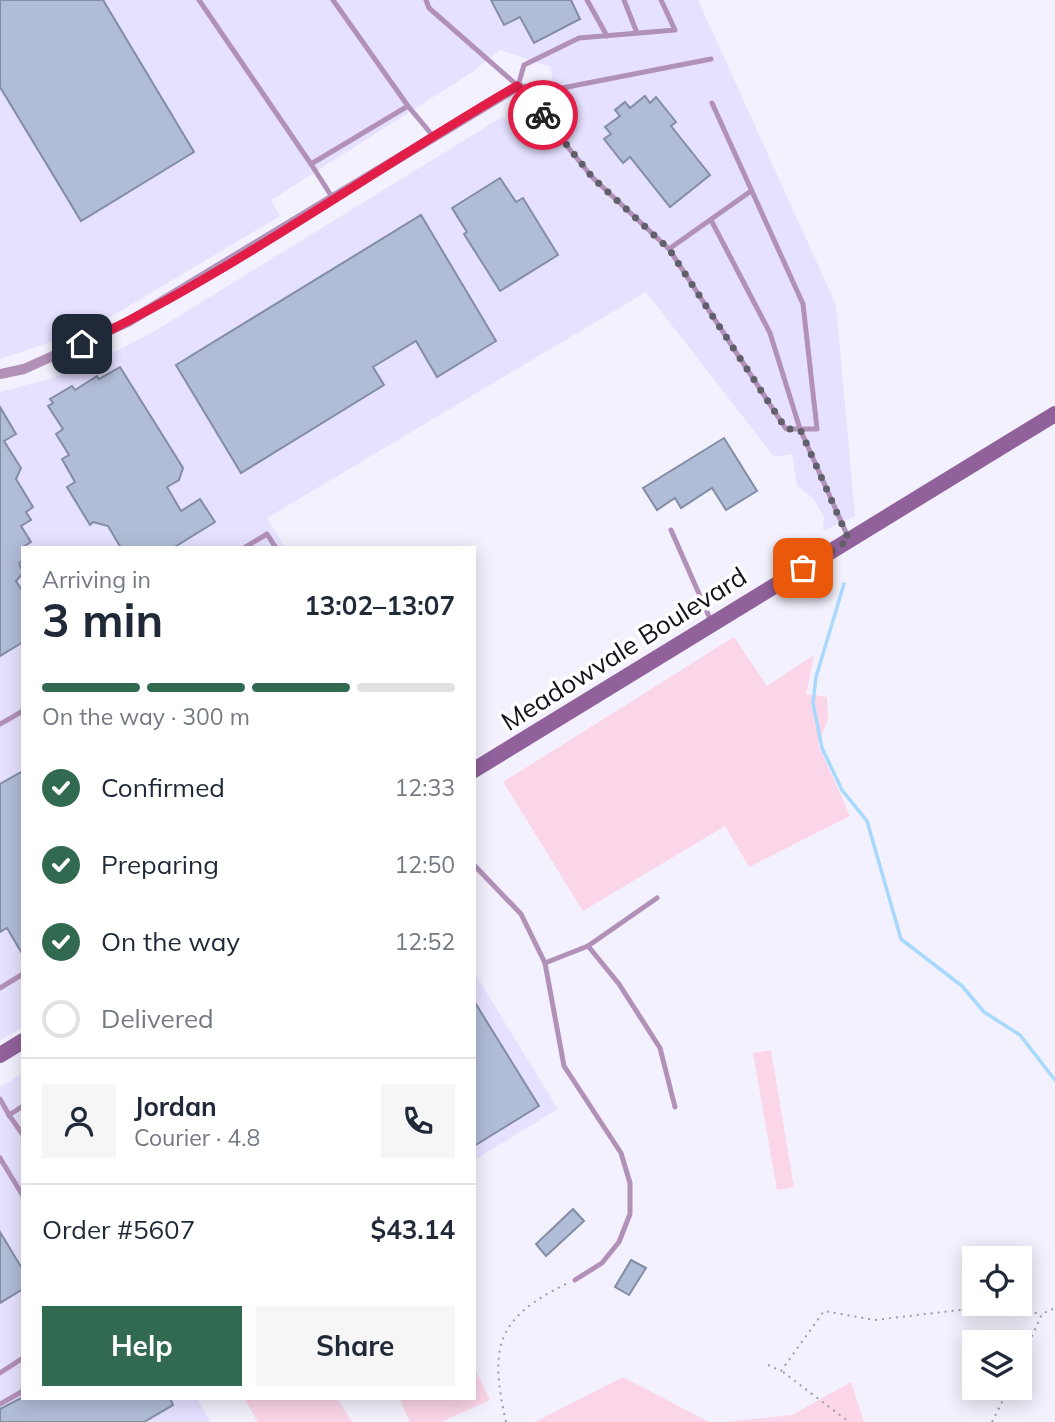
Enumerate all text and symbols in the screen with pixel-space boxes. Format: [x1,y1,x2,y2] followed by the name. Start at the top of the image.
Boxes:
[508,80,578,150] courier
[524,96,562,134] icon: bike
[52,314,112,374] pin
[63,325,101,363] icon: home
[773,538,833,598] pin
[784,549,822,587] icon: bag
[495,560,753,738] street label: Meadowvale Boulevard
[42,565,151,594] text: Arriving in
[304,589,455,622] text: 13:02–13:07
[42,591,163,649] text: 3 min
[42,702,250,731] text: On the way · 300 m
[42,769,80,807] icon: check
[101,771,225,804] text: Confirmed
[395,773,455,802] text: 12:33
[42,846,80,884] icon: check
[101,848,219,881] text: Preparing
[395,850,455,879] text: 12:50
[42,923,80,961] icon: check
[101,925,240,958] text: On the way
[395,927,455,956] text: 12:52
[101,1002,214,1035] text: Delivered
[42,1084,116,1158] button: person
[381,1084,455,1158] button: phone
[134,1090,217,1123] text: Jordan
[134,1123,260,1152] text: Courier · 4.8
[42,1213,195,1246] text: Order #5607
[371,1213,455,1246] text: $43.14
[962,1246,1032,1400] map controls
[962,1246,1032,1316] button: locate
[42,1306,242,1386] button: Help
[256,1306,455,1386] button: Share
[962,1330,1032,1400] button: layers

